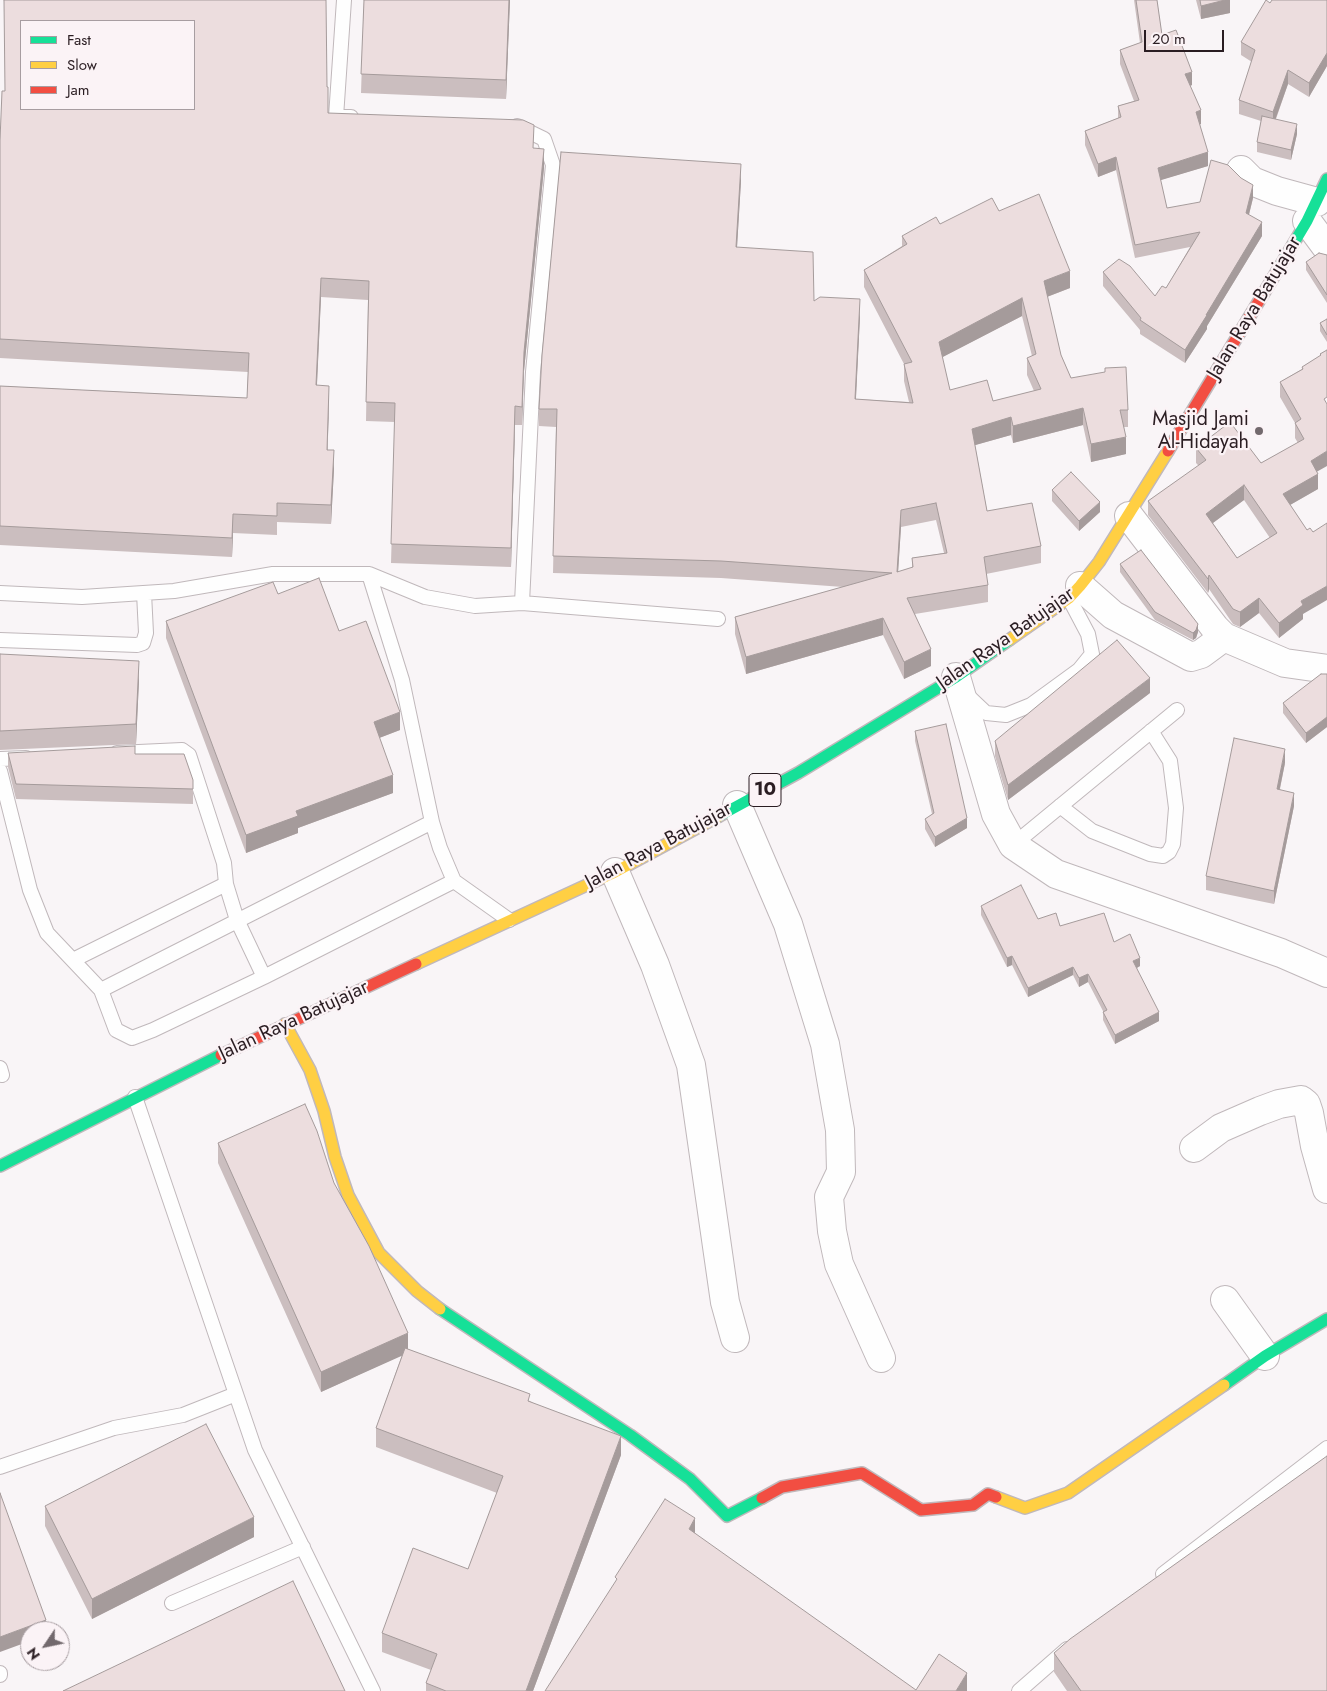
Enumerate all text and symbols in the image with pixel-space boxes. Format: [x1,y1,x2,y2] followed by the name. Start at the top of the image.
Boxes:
[20,20,195,110] legend
[1147,20,1227,52] scale bar
[1152,28,1186,50] text: 20 m
[67,29,91,51] text: Fast
[67,54,97,76] text: Slow
[67,79,90,101] text: Jam
[1203,232,1307,384] street label: Jalan Raya Batujajar
[1152,408,1249,455] place label: Masjid Jami Al-Hidayah
[1253,425,1265,437] marker: Masjid Jami Al-Hidayah
[933,583,1079,695] street label: Jalan Raya Batujajar
[749,774,781,806] road number: 10
[582,797,736,895] street label: Jalan Raya Batujajar
[215,976,373,1066] street label: Jalan Raya Batujajar
[20,1621,70,1671] north arrow
[22,1644,45,1664] text: N

